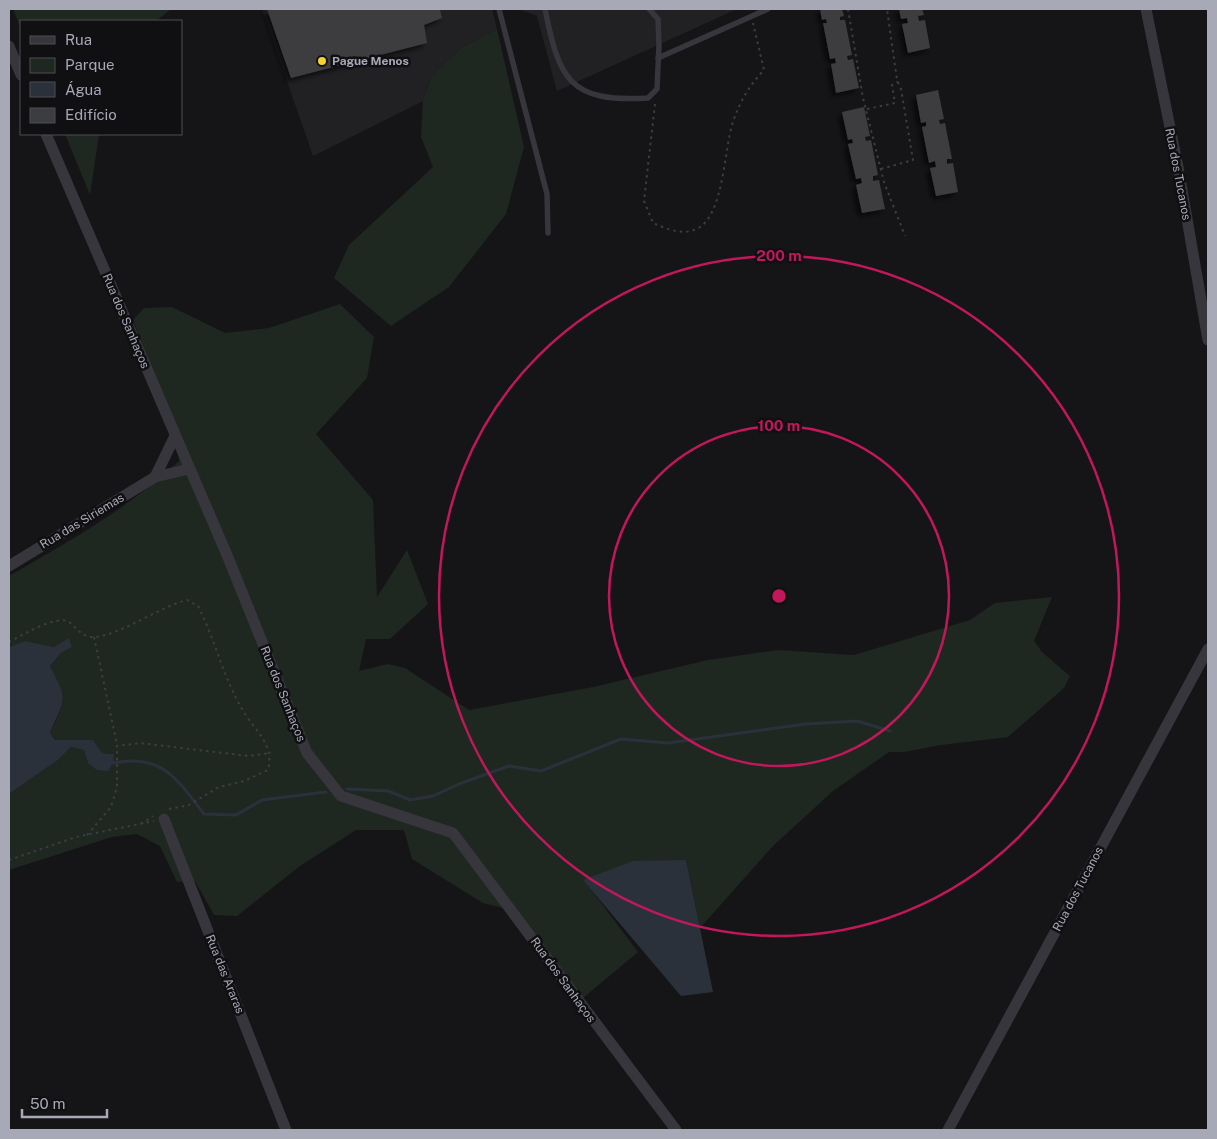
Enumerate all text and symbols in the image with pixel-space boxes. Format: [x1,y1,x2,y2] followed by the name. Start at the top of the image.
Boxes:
[20,20,182,135] legend
[65,31,92,48] text: Rua
[332,54,409,68] place label: Pague Menos
[316,55,328,67] marker: Pague Menos
[65,56,115,73] text: Parque
[65,81,102,98] text: Água
[65,106,117,123] text: Edifício
[1162,127,1194,221] street label: Rua dos Tucanos
[756,247,802,264] text: 200 m
[100,271,152,371] street label: Rua dos Sanhaços
[758,417,800,434] text: 100 m
[37,490,127,552] street label: Rua das Siriemas
[770,587,788,605] centre of rings
[257,644,309,744] street label: Rua dos Sanhaços
[1050,844,1106,934] street label: Rua dos Tucanos
[203,933,247,1015] street label: Rua das Araras
[527,935,599,1025] street label: Rua dos Sanhaços
[22,1086,108,1118] scale bar
[30,1095,65,1112] text: 50 m

